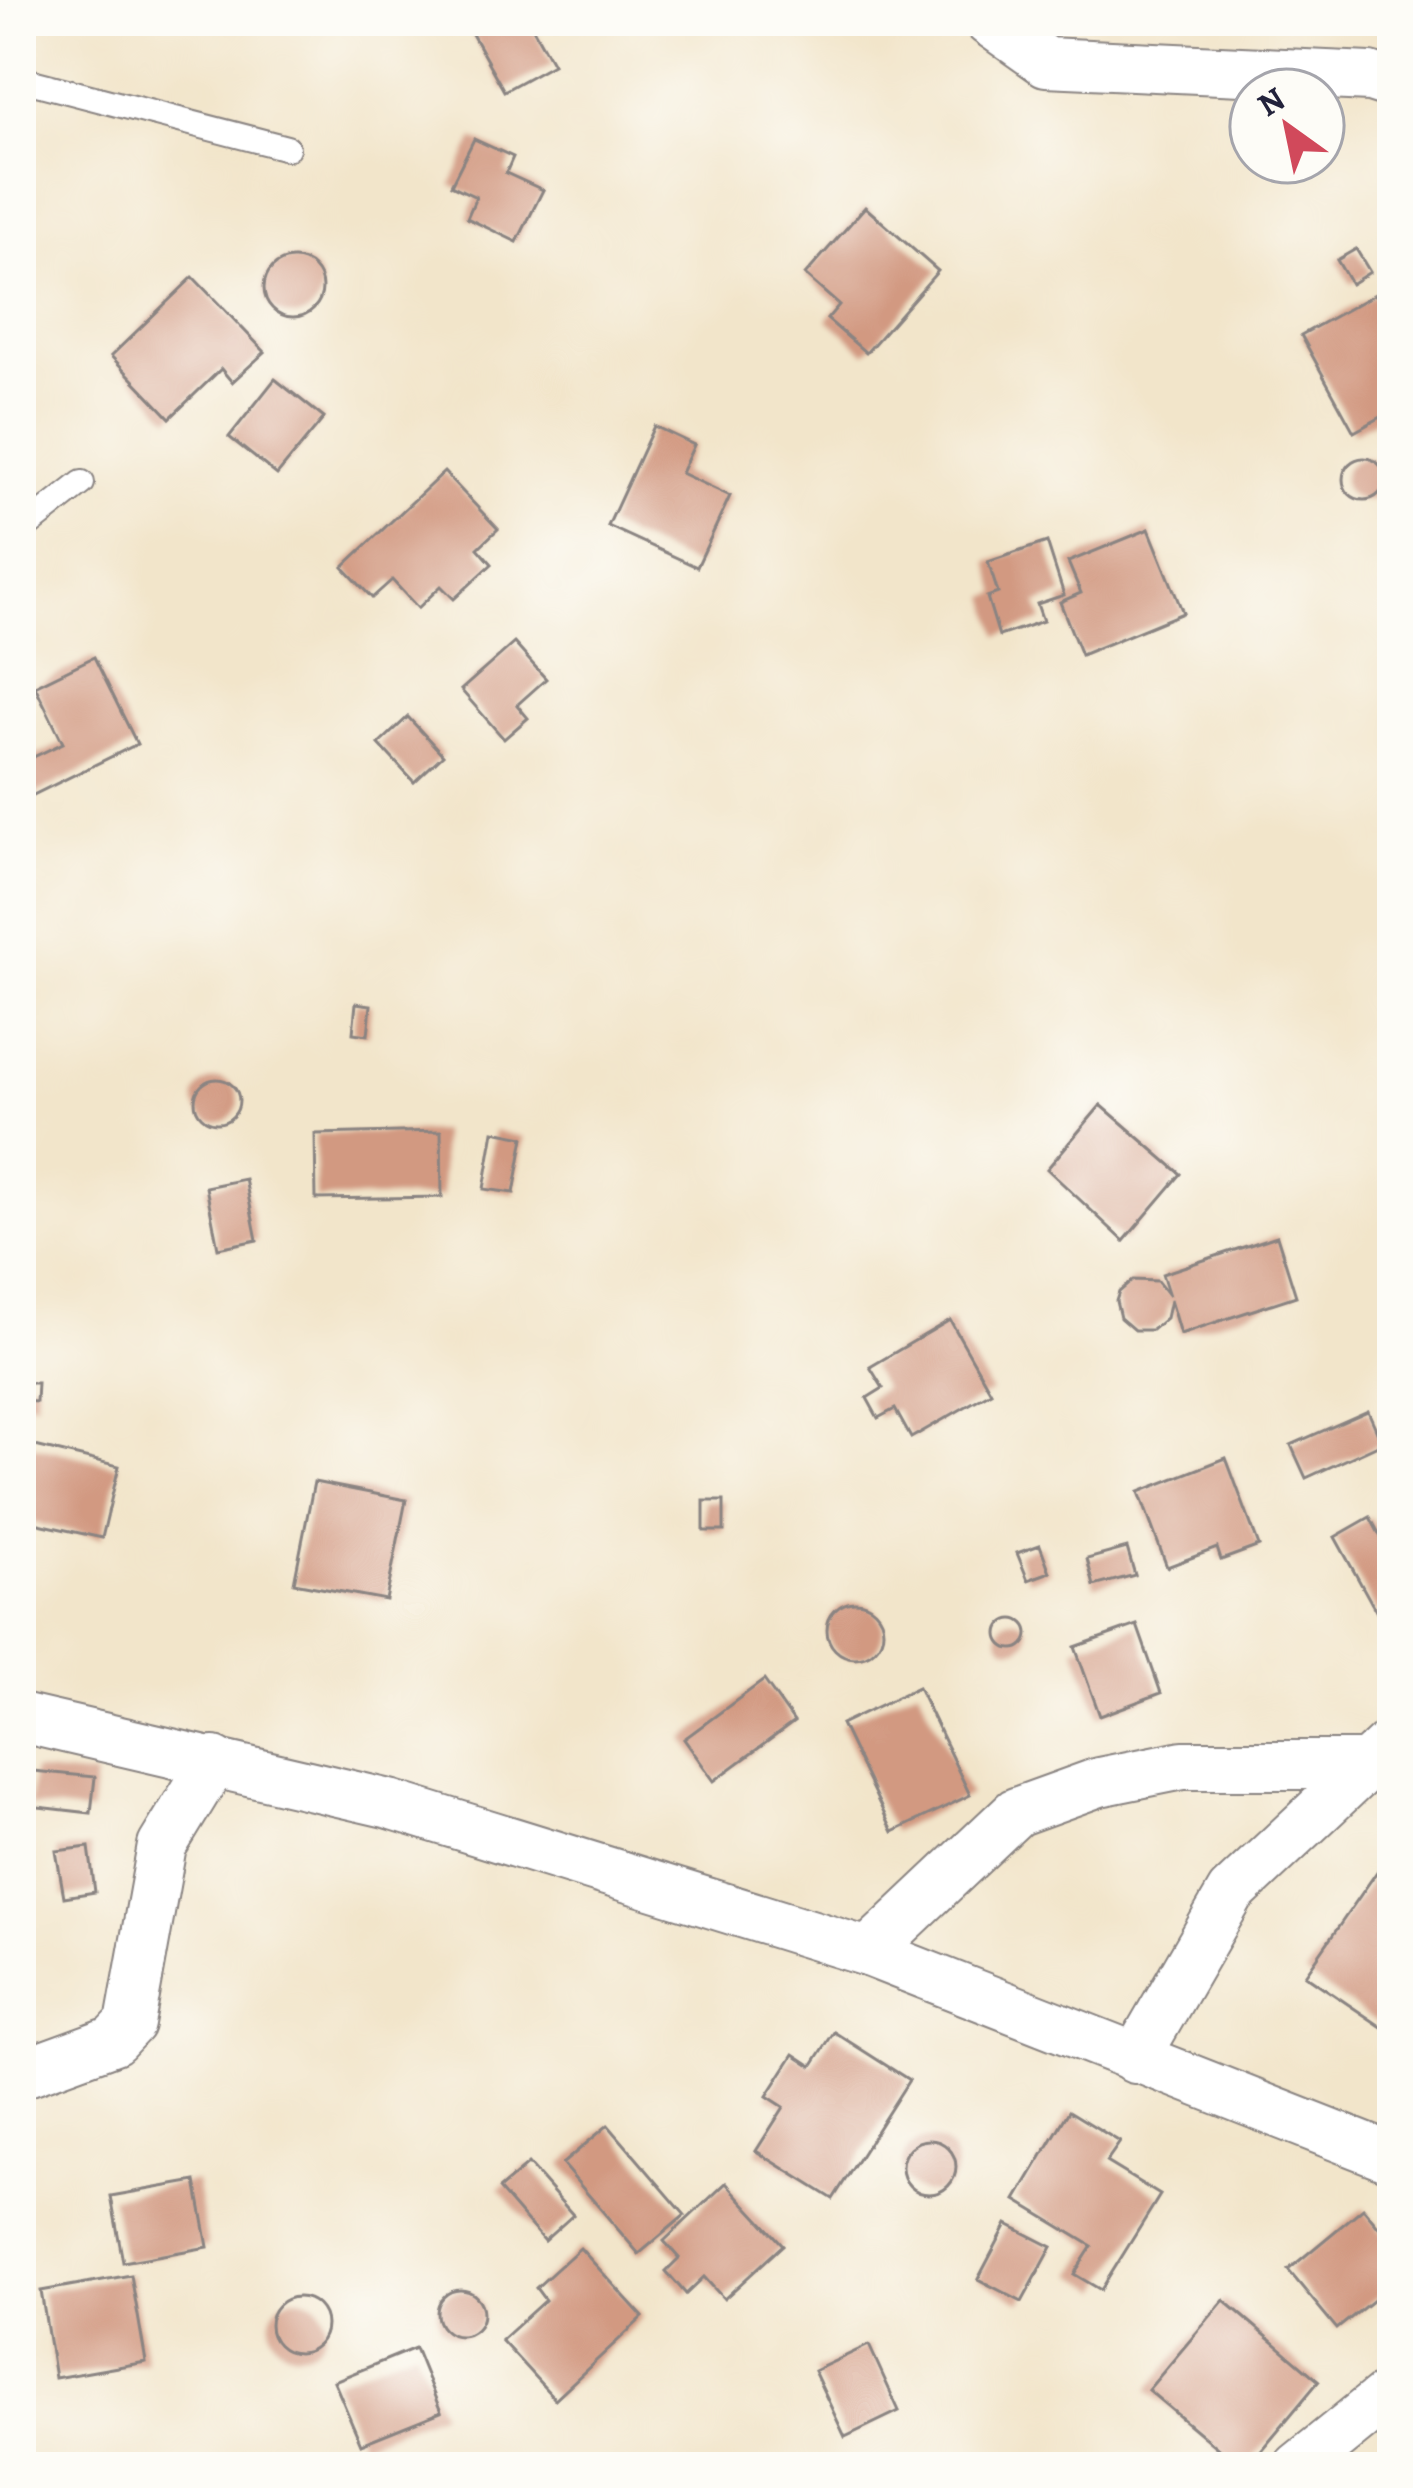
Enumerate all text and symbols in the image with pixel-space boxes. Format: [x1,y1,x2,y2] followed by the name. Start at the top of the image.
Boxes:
[1227,66,1347,186] north arrow
[1249,76,1293,127] text: N

